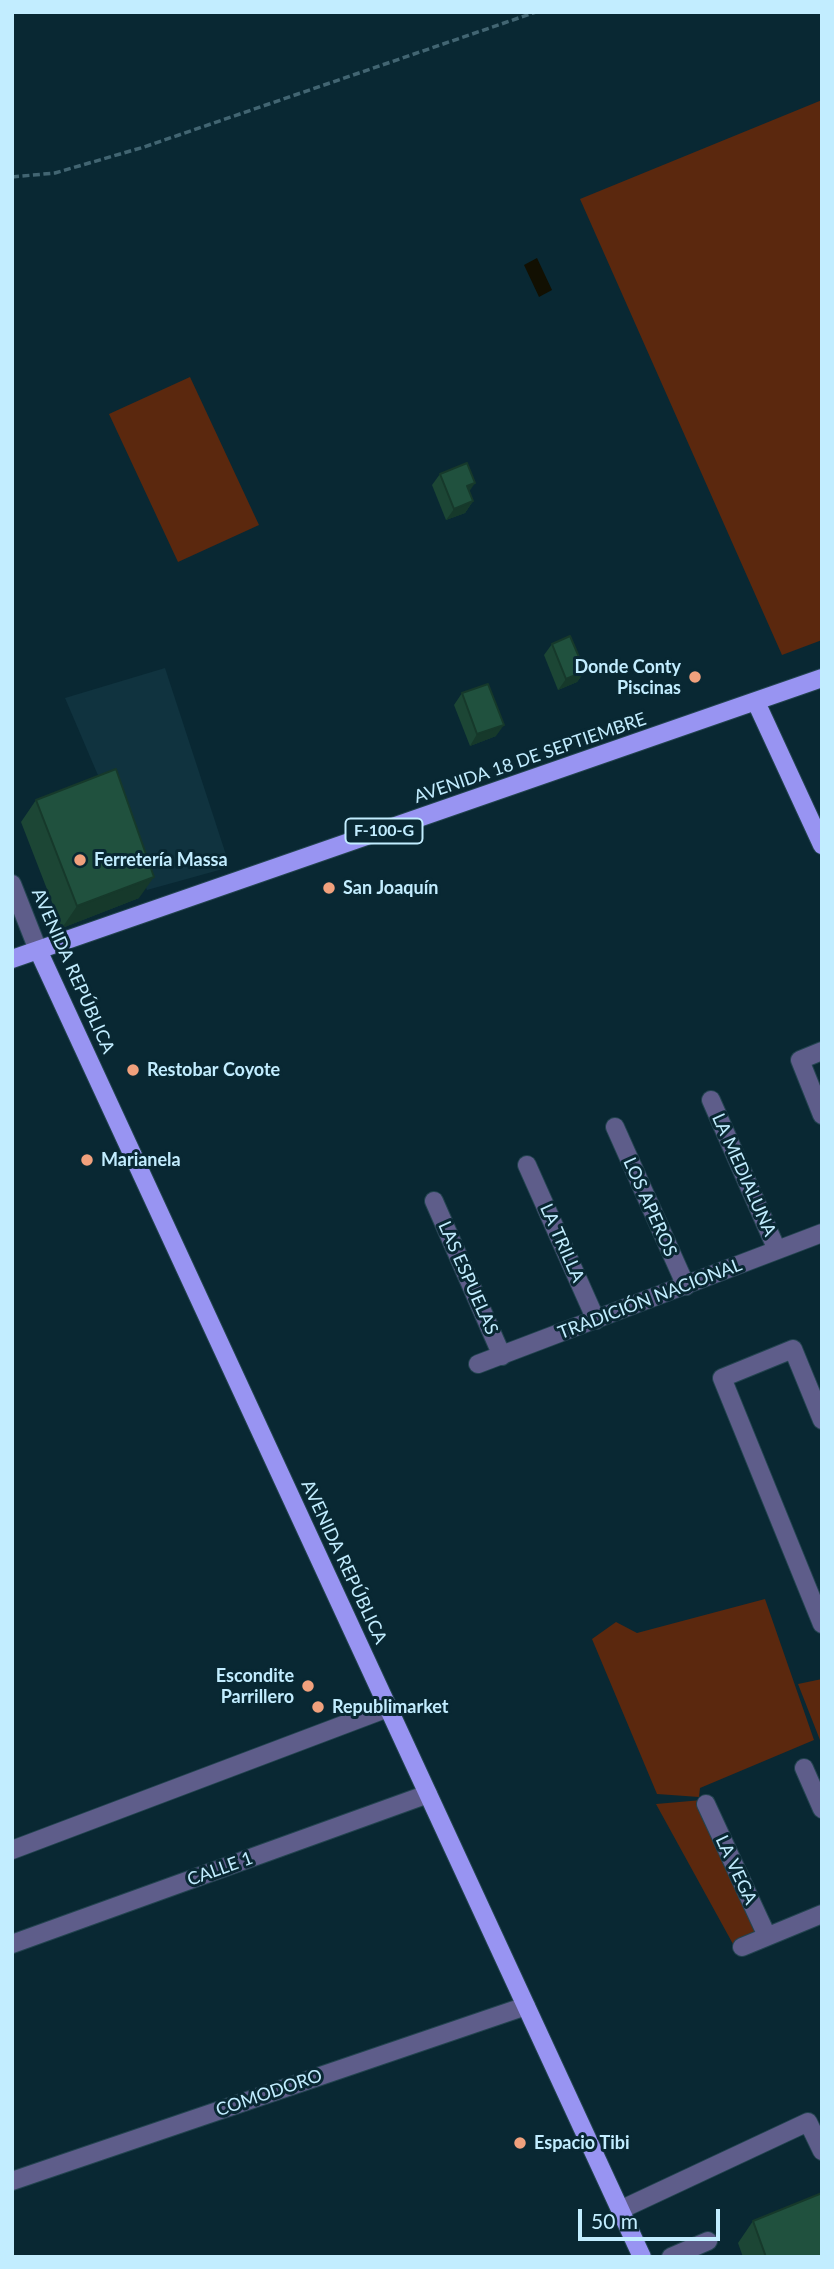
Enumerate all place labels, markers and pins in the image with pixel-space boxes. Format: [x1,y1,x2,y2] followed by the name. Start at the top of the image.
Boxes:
[574,656,681,698] place label: Donde Conty Piscinas
[687,669,703,685] marker: Donde Conty Piscinas
[94,849,228,871] place label: Ferretería Massa
[72,852,88,868] marker: Ferretería Massa
[343,877,438,899] place label: San Joaquín
[321,880,337,896] marker: San Joaquín
[147,1059,280,1081] place label: Restobar Coyote
[125,1062,141,1078] marker: Restobar Coyote
[101,1149,181,1171] place label: Marianela
[79,1152,95,1168] marker: Marianela
[216,1665,294,1708] place label: Escondite Parrillero
[300,1678,316,1694] marker: Escondite Parrillero
[332,1696,449,1718] place label: Republimarket
[310,1699,326,1715] marker: Republimarket
[534,2132,630,2154] place label: Espacio Tibi
[512,2135,528,2151] marker: Espacio Tibi

